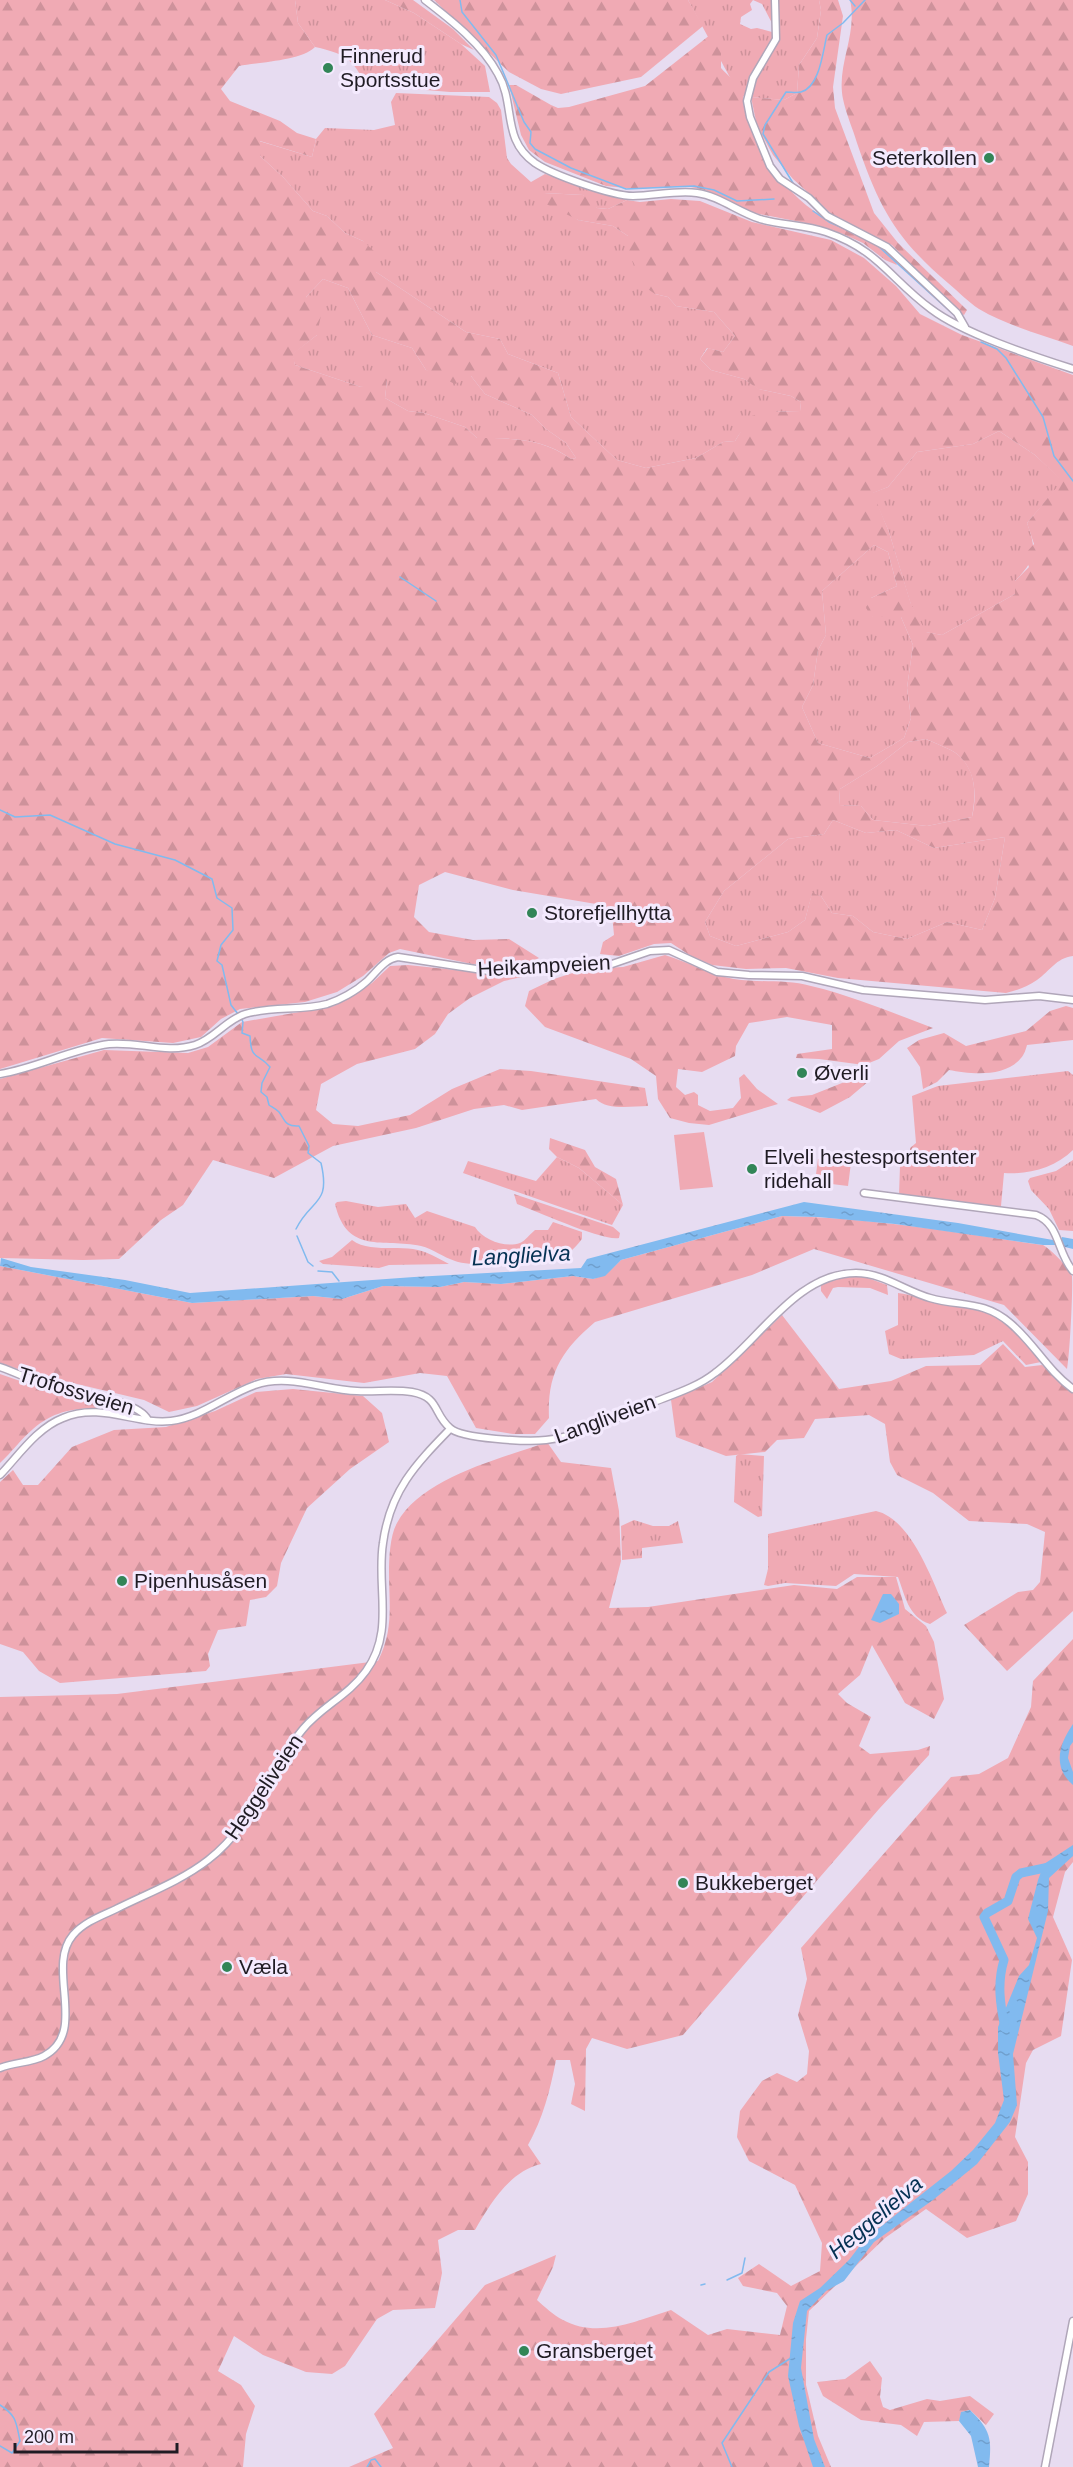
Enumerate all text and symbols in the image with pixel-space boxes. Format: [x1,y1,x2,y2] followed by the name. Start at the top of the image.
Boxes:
[340,44,440,91] place label: Finnerud Sportsstue
[321,61,335,75] marker: Finnerud Sportsstue
[872,146,977,169] place label: Seterkollen
[982,151,996,165] marker: Seterkollen
[544,901,672,924] place label: Storefjellhytta
[525,906,539,920] marker: Storefjellhytta
[477,951,611,980] street label: Heikampveien
[814,1061,869,1084] place label: Øverli
[795,1066,809,1080] marker: Øverli
[764,1145,976,1192] place label: Elveli hestesportsenter ridehall
[745,1162,759,1176] marker: Elveli hestesportsenter ridehall
[471,1240,571,1271] water label: Langlielva
[16,1362,137,1419] street label: Trofossveien
[551,1390,659,1448] street label: Langliveien
[134,1569,267,1592] place label: Pipenhusåsen
[115,1574,129,1588] marker: Pipenhusåsen
[220,1730,307,1843] street label: Heggeliveien
[695,1871,813,1894] place label: Bukkeberget
[676,1876,690,1890] marker: Bukkeberget
[239,1955,288,1978] place label: Væla
[220,1960,234,1974] marker: Væla
[823,2171,927,2264] water label: Heggelielva
[536,2339,653,2362] place label: Gransberget
[517,2344,531,2358] marker: Gransberget
[15,2416,177,2454] scale bar
[24,2427,74,2447] text: 200 m

